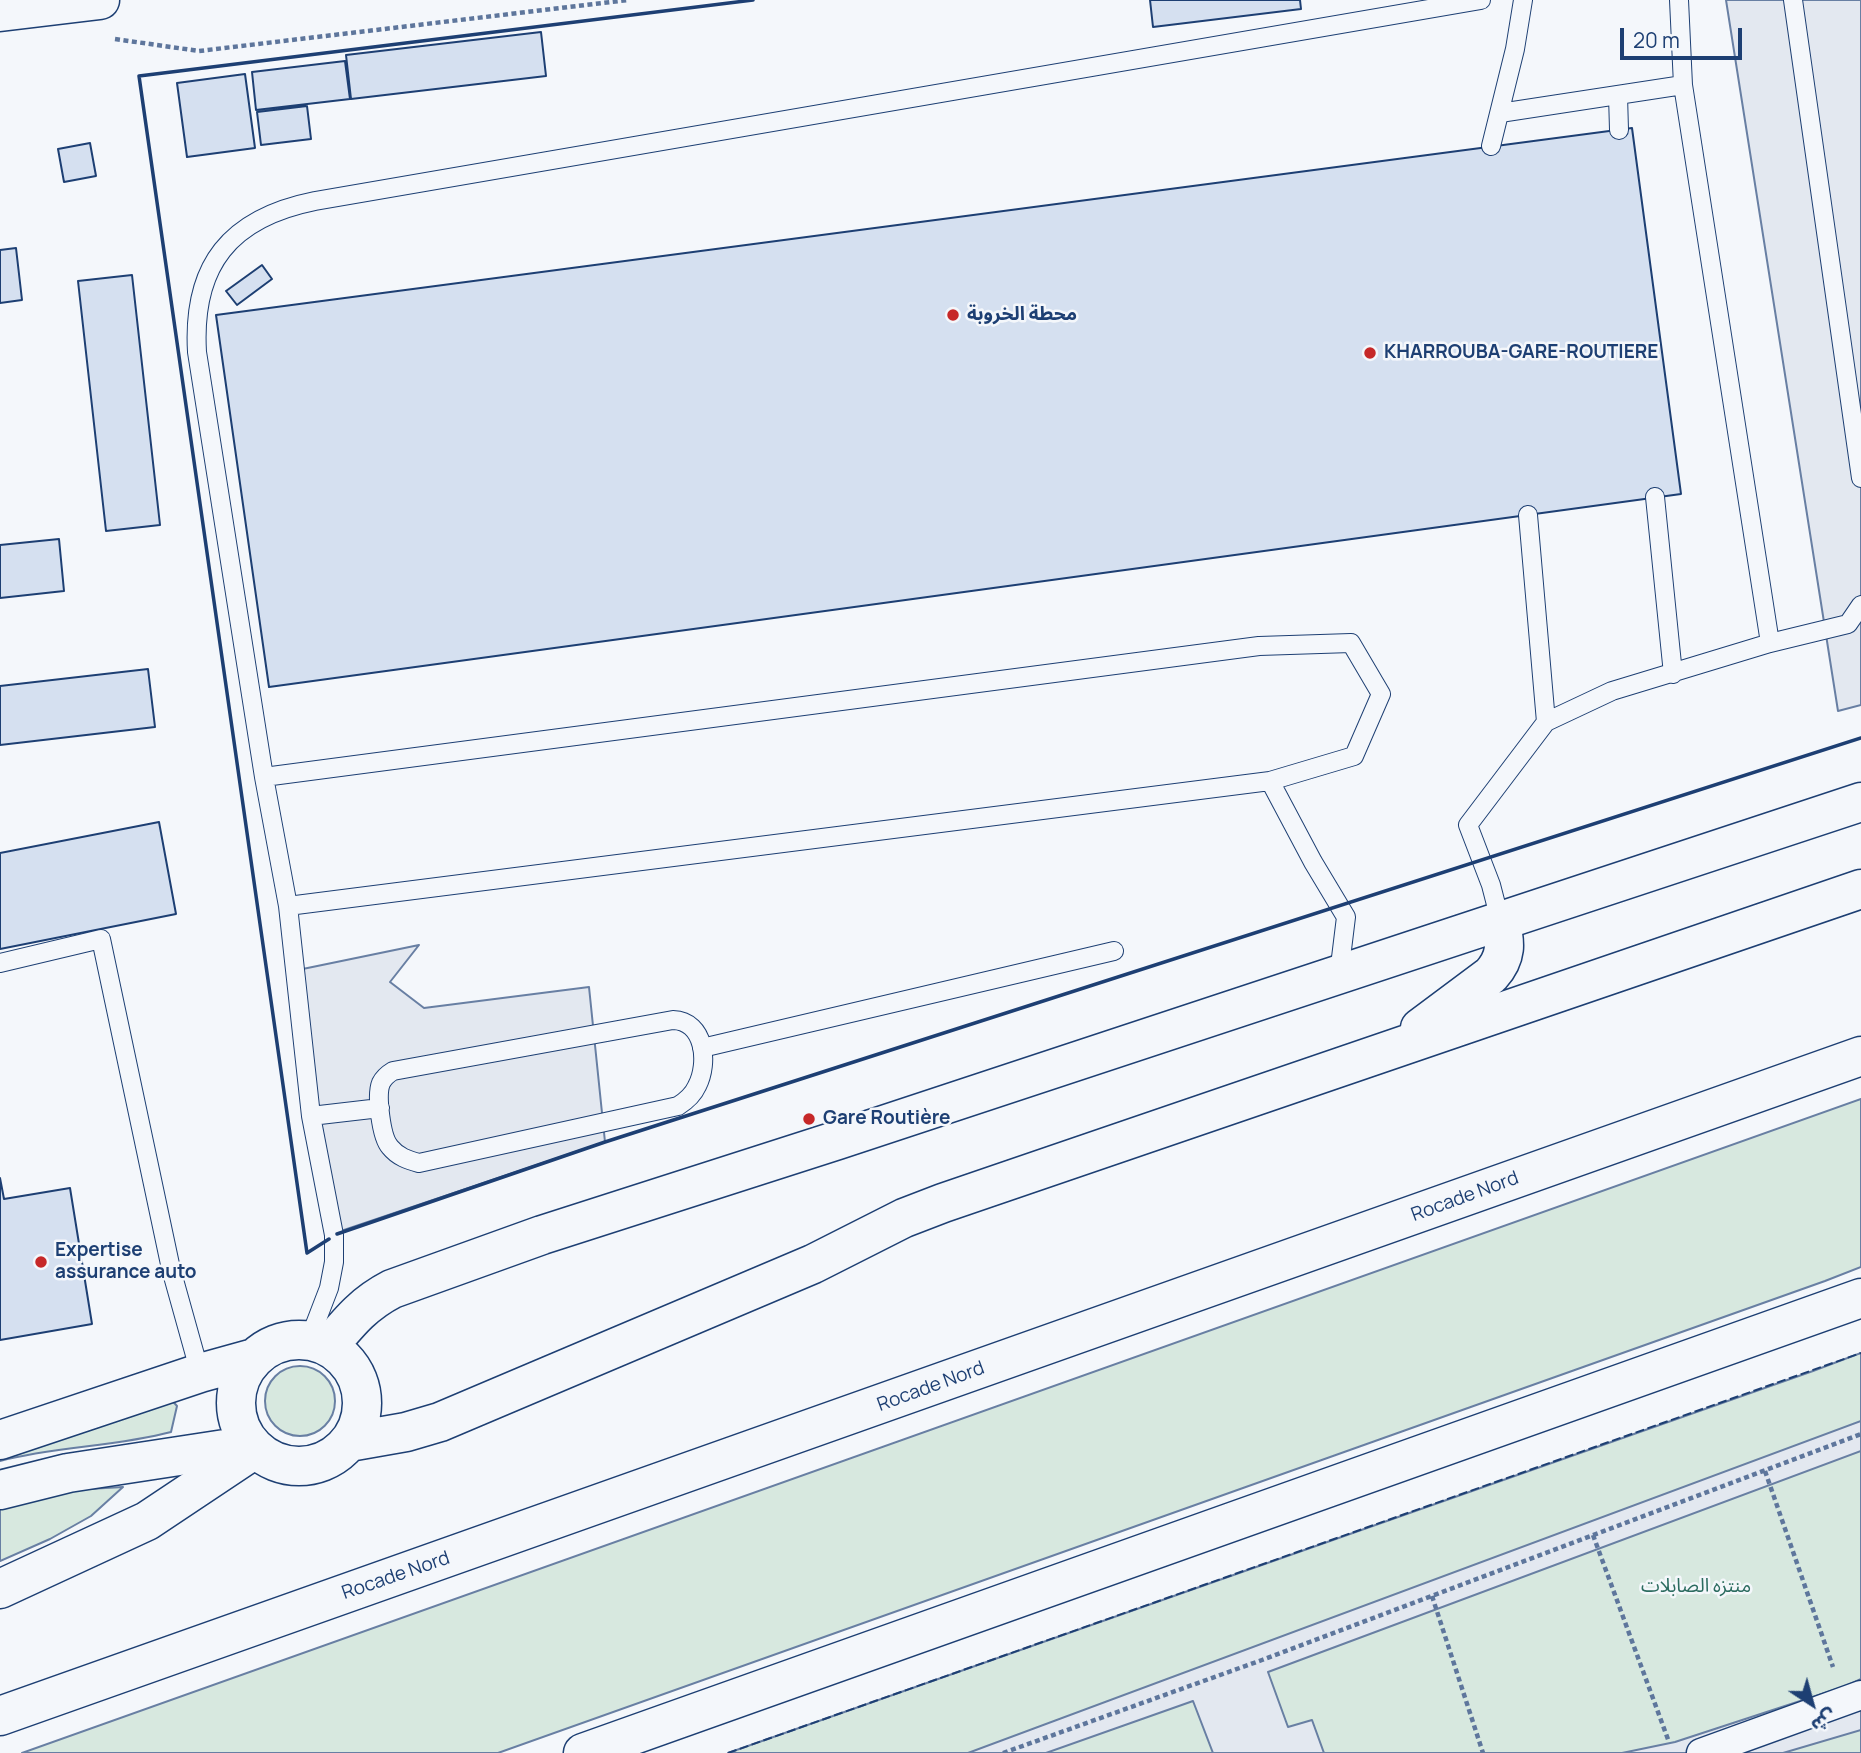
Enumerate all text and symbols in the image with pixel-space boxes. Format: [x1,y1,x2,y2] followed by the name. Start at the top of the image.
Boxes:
[1623,14,1745,58] scale bar
[1633,26,1680,54] text: 20 m
[967,304,1077,326] place label: محطة الخروبة
[945,307,961,323] marker: محطة الخروبة
[1384,342,1658,364] place label: KHARROUBA-GARE-ROUTIERE
[1362,345,1378,361] marker: KHARROUBA-GARE-ROUTIERE
[823,1108,950,1130] place label: Gare Routière
[801,1111,817,1127] marker: Gare Routière
[1408,1167,1522,1227] street label: Rocade Nord
[55,1240,197,1284] place label: Expertise assurance auto
[33,1254,49,1270] marker: Expertise assurance auto
[874,1357,988,1417] street label: Rocade Nord
[339,1547,453,1605] street label: Rocade Nord
[1641,1576,1751,1598] park label: منتزه الصابلات
[1777,1669,1847,1739] north arrow
[1806,1703,1843,1739] text: ش

